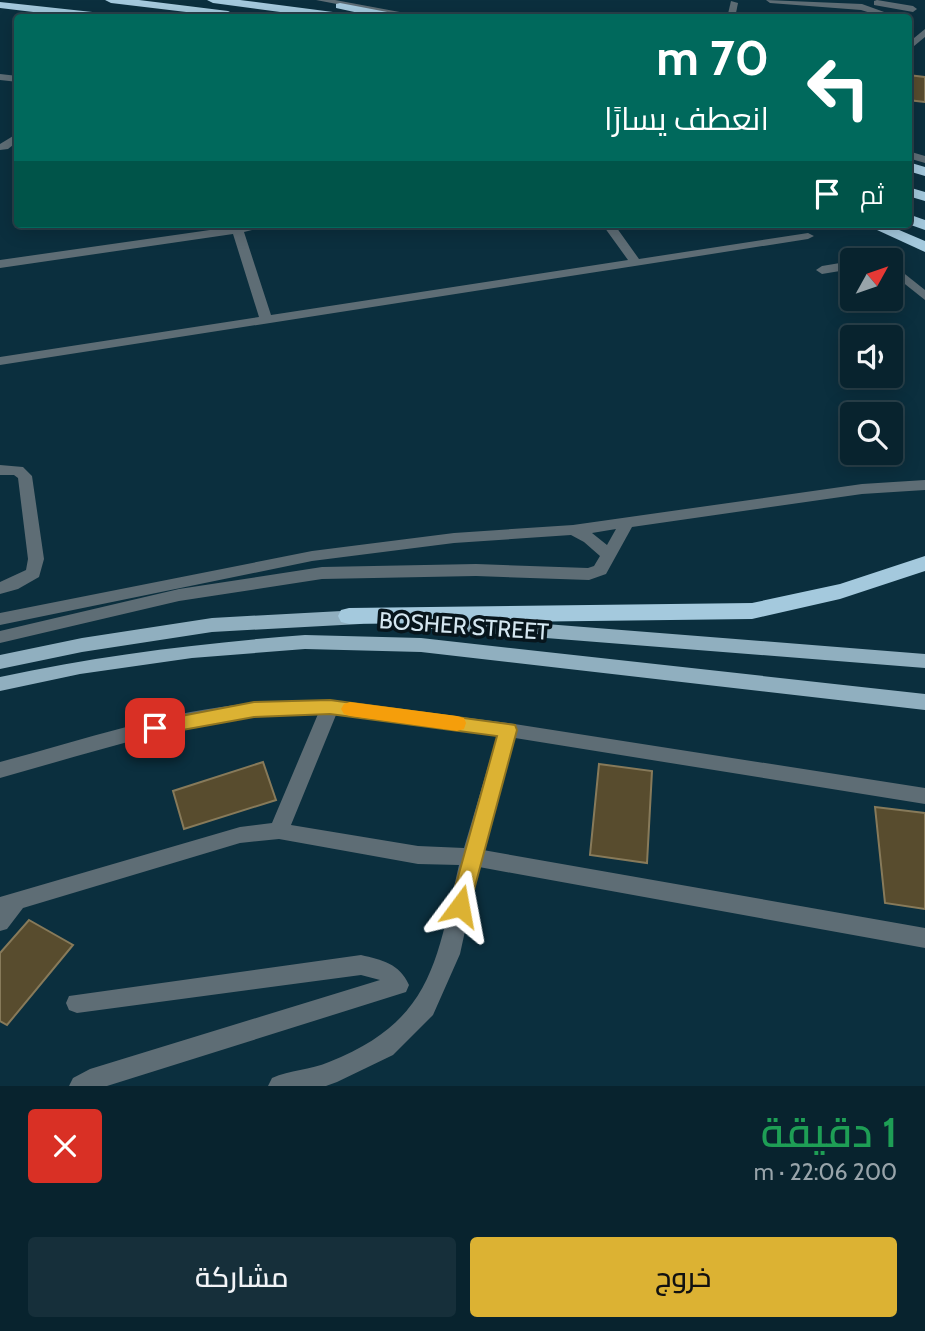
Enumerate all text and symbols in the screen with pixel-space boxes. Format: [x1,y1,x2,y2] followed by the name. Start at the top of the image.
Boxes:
[656,28,769,87] text: 70 m
[793,42,884,133] icon: left
[604,99,769,138] text: انعطف يسارًا
[808,175,846,213] icon: arrive
[860,179,884,211] text: ثم
[840,248,903,312] north arrow
[840,248,903,465] map controls
[840,325,903,388] button: sound
[840,402,903,465] button: search
[378,606,550,646] street label: BOSHER STREET
[125,698,185,758] pin
[136,709,174,747] icon: arrive
[423,869,497,943] position arrow
[761,1106,897,1158] text: 1 دقيقة
[28,1109,102,1183] button: close
[754,1158,897,1186] text: 200 m · 22:06
[28,1237,456,1317] button: مشاركة
[470,1237,897,1317] button: خروج

